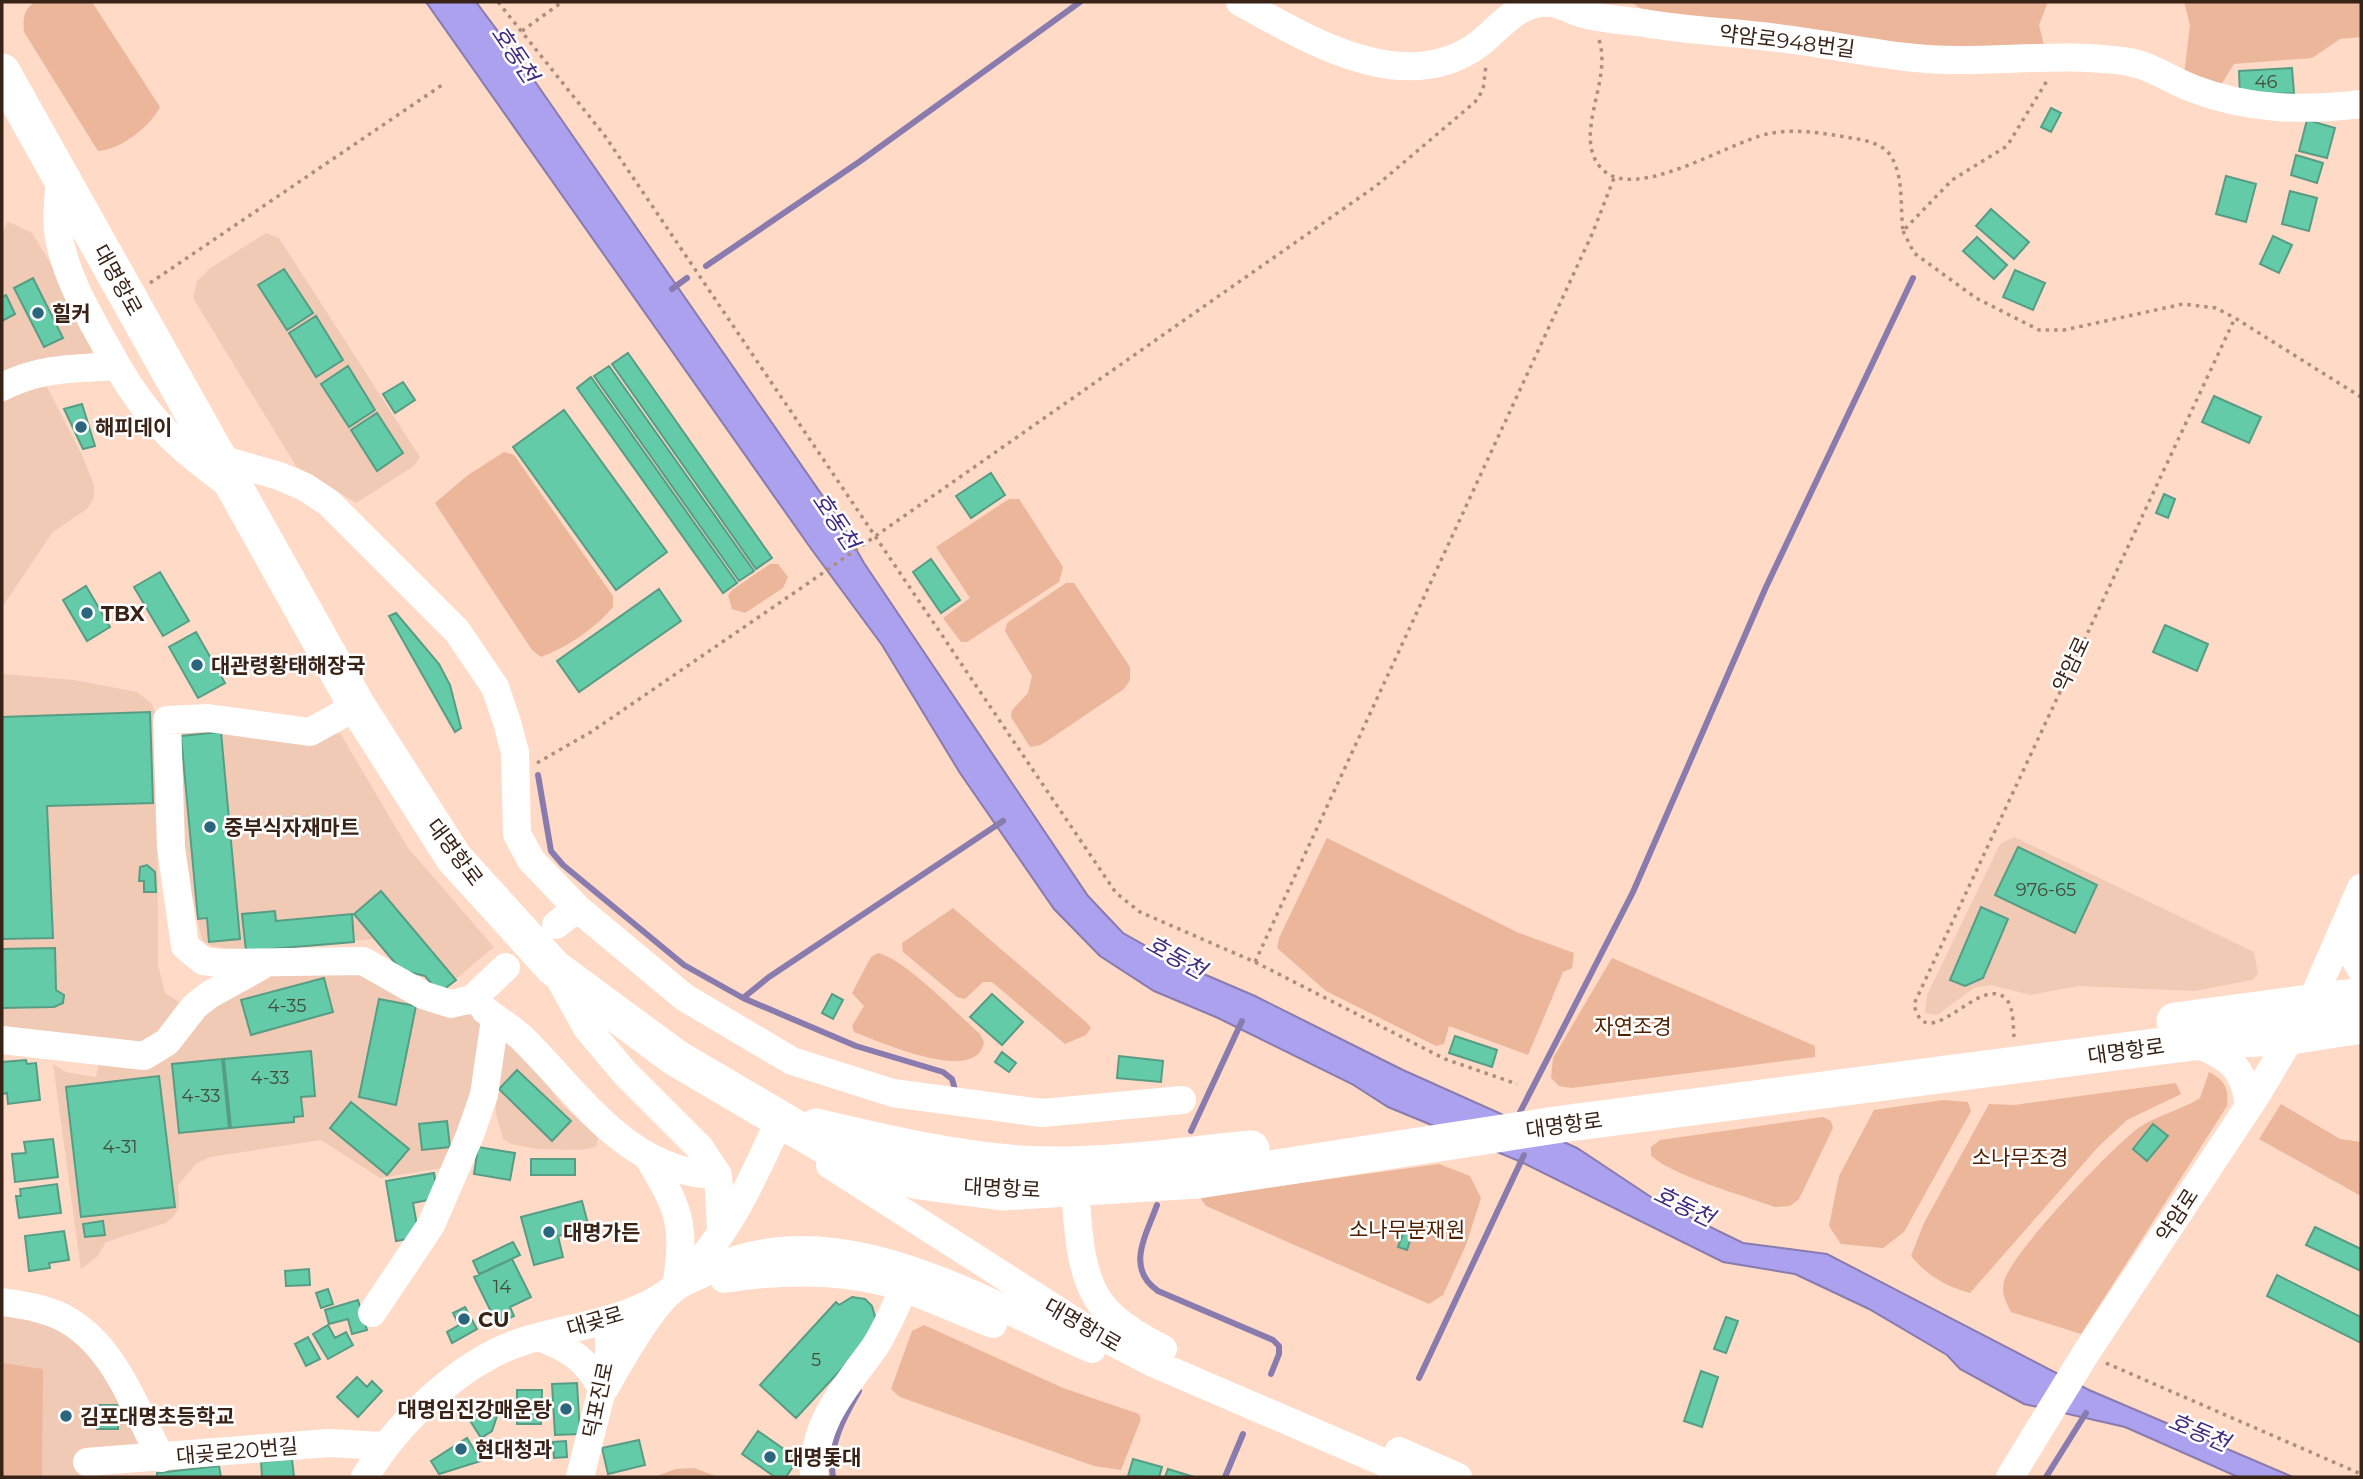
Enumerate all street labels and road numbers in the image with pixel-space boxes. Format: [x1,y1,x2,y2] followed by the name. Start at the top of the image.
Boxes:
[1718,20,1856,62] street label: 약암로948번길
[88,240,148,320] street label: 대명항로
[2047,632,2095,696] street label: 약암로
[422,814,488,890] street label: 대명항로
[2086,1033,2166,1069] street label: 대명항로
[1524,1107,1604,1143] street label: 대명항로
[963,1173,1041,1203] street label: 대명항로
[2151,1184,2203,1246] street label: 약암로
[1040,1293,1126,1357] street label: 대명항1로
[564,1301,626,1341] street label: 대곶로
[578,1360,618,1440] street label: 덕포진로
[175,1433,299,1469] street label: 대곶로20번길

